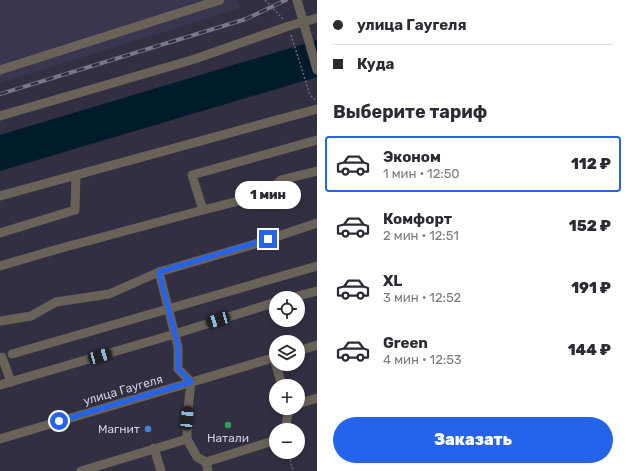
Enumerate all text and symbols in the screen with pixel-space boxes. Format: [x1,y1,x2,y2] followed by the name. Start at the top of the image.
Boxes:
[357,16,466,34] text: улица Гаугеля
[357,55,394,73] text: Куда
[333,101,487,123] text: Выберите тариф
[335,146,371,182] icon: car
[383,148,441,166] text: Эконом
[571,155,611,173] text: 112 ₽
[383,166,460,181] text: 1 мин · 12:50
[235,181,301,209] callout: 1 мин
[250,187,286,202] text: 1 мин
[335,208,371,244] icon: car
[383,210,452,228] text: Комфорт
[569,217,611,235] text: 152 ₽
[383,228,459,243] text: 2 мин · 12:51
[259,230,277,248] route end
[335,270,371,306] icon: car
[383,272,402,290] text: XL
[571,279,611,297] text: 191 ₽
[383,290,461,305] text: 3 мин · 12:52
[269,291,305,459] map controls
[269,291,305,327] button: locate
[205,311,231,329] car
[335,332,371,368] icon: car
[383,334,428,352] text: Green
[269,335,305,371] button: layers
[568,341,611,359] text: 144 ₽
[87,347,113,365] car
[383,352,462,367] text: 4 мин · 12:53
[82,372,164,408] street label: улица Гаугеля
[269,379,305,415] button: +
[180,406,194,430] car
[50,412,68,430] route start
[333,417,613,463] button: Заказать
[223,420,233,430] marker: Натали
[98,422,140,436] place label: Магнит
[269,423,305,459] button: −
[143,424,153,434] marker: Магнит
[207,431,249,445] place label: Натали

